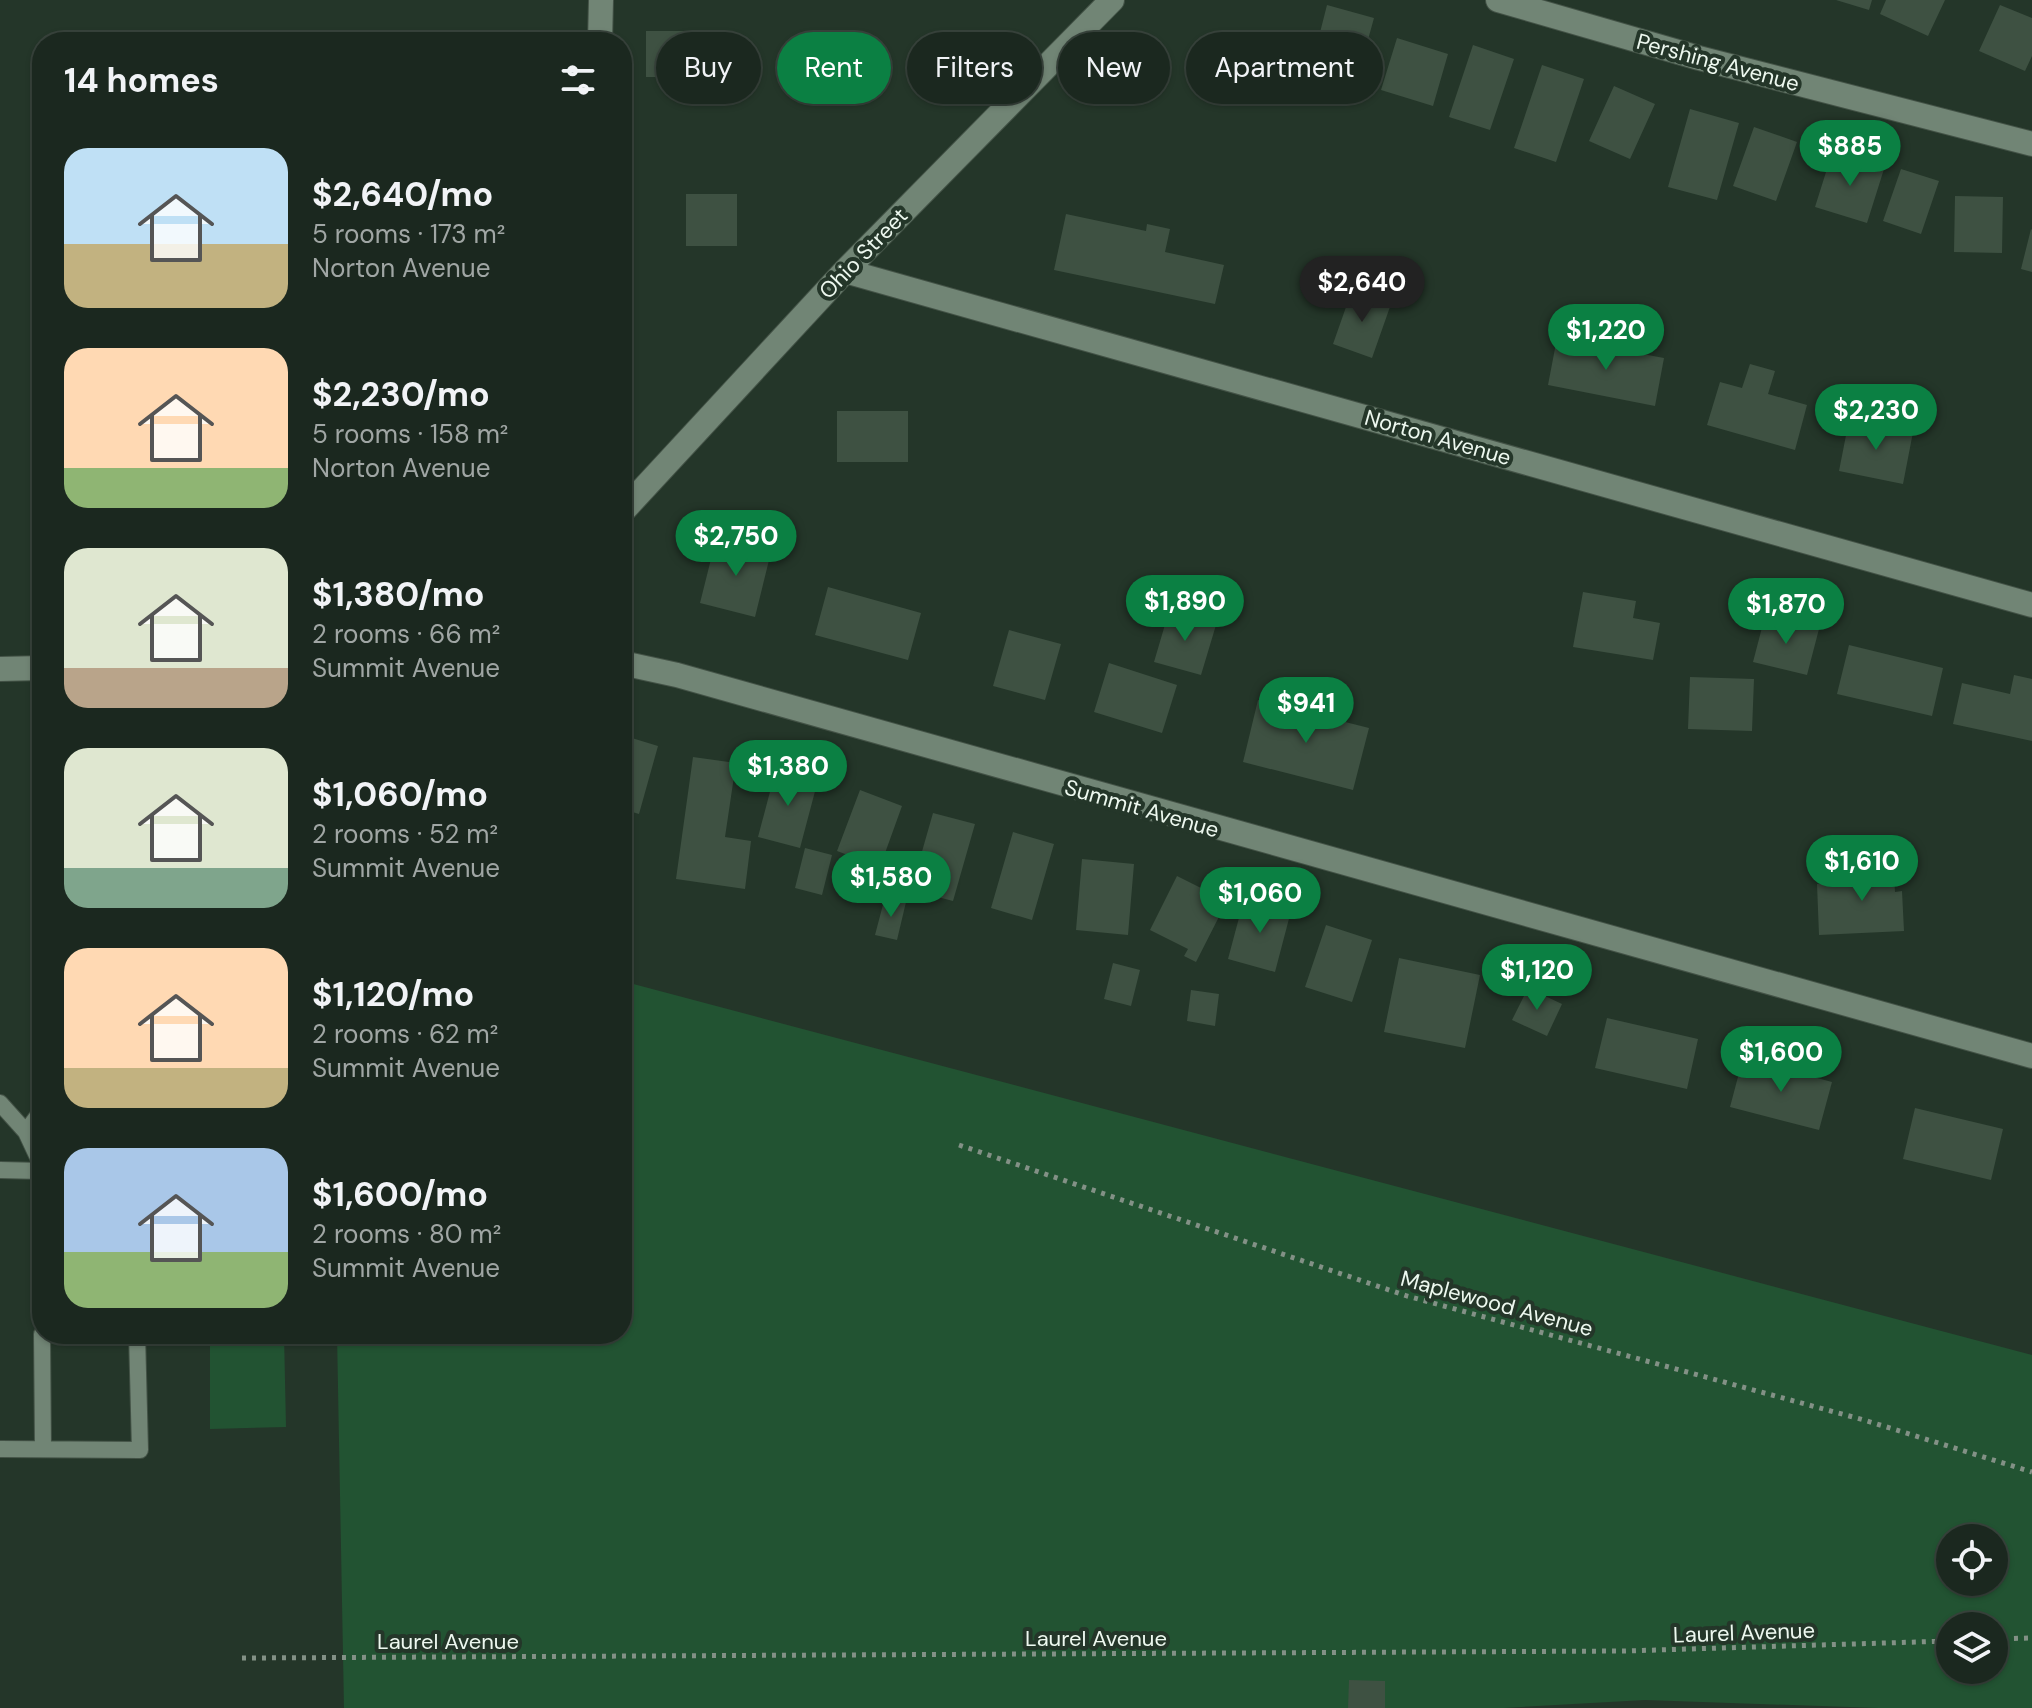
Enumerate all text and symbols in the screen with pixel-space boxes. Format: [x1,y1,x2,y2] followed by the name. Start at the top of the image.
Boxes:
[1633,27,1802,98] street label: Pershing Avenue
[656,32,761,104] chip: Buy
[777,32,891,104] chip: Rent
[907,32,1042,104] chip: Filters
[1058,32,1170,104] chip: New
[1186,32,1383,104] chip: Apartment
[64,58,219,103] text: 14 homes
[556,58,600,102] icon: filters
[1803,120,1897,188] pin: $885
[1818,129,1882,163] text: $885
[312,172,493,217] text: $2,640/mo
[128,180,224,276] icon: home
[813,201,914,305] street label: Ohio Street
[312,217,505,251] text: 5 rooms · 173 m²
[312,251,490,285] text: Norton Avenue
[1297,256,1427,324] pin: $2,640
[1318,265,1406,299] text: $2,640
[1541,304,1671,372] pin: $1,220
[1566,313,1646,347] text: $1,220
[312,372,490,417] text: $2,230/mo
[128,380,224,476] icon: home
[1811,384,1941,452] pin: $2,230
[1833,393,1919,427] text: $2,230
[1361,403,1514,472] street label: Norton Avenue
[312,417,508,451] text: 5 rooms · 158 m²
[312,451,490,485] text: Norton Avenue
[671,510,801,578] pin: $2,750
[694,519,778,553] text: $2,750
[312,572,484,617] text: $1,380/mo
[1120,575,1250,643] pin: $1,890
[1721,578,1851,646] pin: $1,870
[128,580,224,676] icon: home
[1144,584,1226,618] text: $1,890
[1746,587,1826,621] text: $1,870
[312,617,500,651] text: 2 rooms · 66 m²
[312,651,500,685] text: Summit Avenue
[1259,677,1353,745] pin: $941
[1277,686,1335,720] text: $941
[723,740,853,808] pin: $1,380
[747,749,829,783] text: $1,380
[312,772,488,817] text: $1,060/mo
[1061,773,1222,844] street label: Summit Avenue
[128,780,224,876] icon: home
[312,817,498,851] text: 2 rooms · 52 m²
[1797,835,1927,903] pin: $1,610
[1824,844,1900,878] text: $1,610
[312,851,500,885] text: Summit Avenue
[826,851,956,919] pin: $1,580
[850,860,932,894] text: $1,580
[1195,867,1325,935] pin: $1,060
[1218,876,1302,910] text: $1,060
[1472,944,1602,1012] pin: $1,120
[1500,953,1574,987] text: $1,120
[312,972,474,1017] text: $1,120/mo
[128,980,224,1076] icon: home
[312,1017,498,1051] text: 2 rooms · 62 m²
[1716,1026,1846,1094] pin: $1,600
[1739,1035,1823,1069] text: $1,600
[312,1051,500,1085] text: Summit Avenue
[312,1172,488,1217] text: $1,600/mo
[128,1180,224,1276] icon: home
[312,1217,501,1251] text: 2 rooms · 80 m²
[312,1251,500,1285] text: Summit Avenue
[1397,1264,1596,1343] street label: Maplewood Avenue
[1936,1524,2008,1684] map controls
[1936,1524,2008,1596] button: locate
[1936,1612,2008,1684] button: layers
[1673,1616,1815,1649] street label: Laurel Avenue
[1025,1624,1167,1653] street label: Laurel Avenue
[377,1627,519,1656] street label: Laurel Avenue

